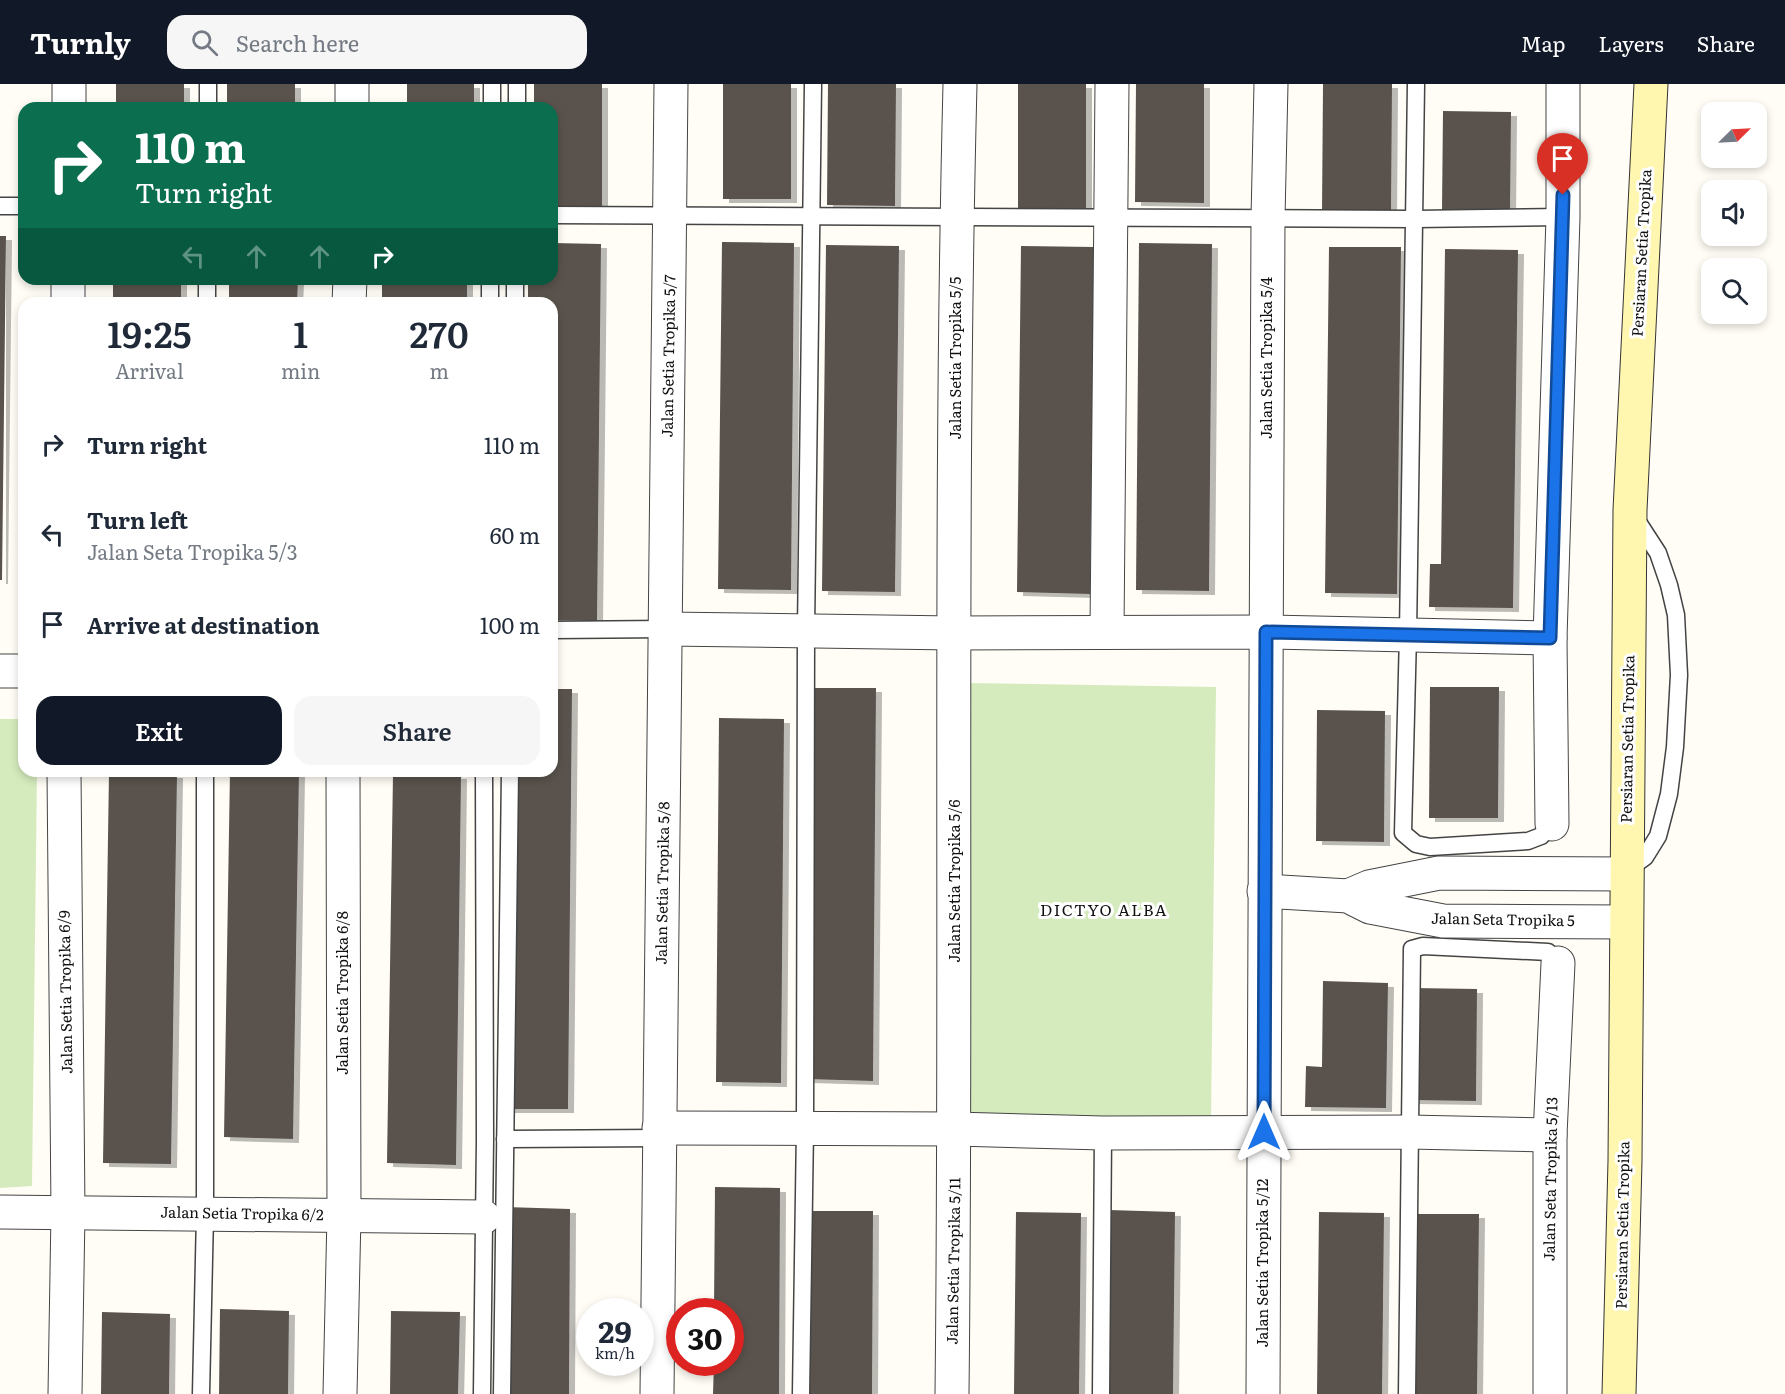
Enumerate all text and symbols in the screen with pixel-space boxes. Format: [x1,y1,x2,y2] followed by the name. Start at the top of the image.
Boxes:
[167,15,587,69] search box
[30,21,131,63] text: Turnly
[188,26,221,59] icon: search
[236,26,359,59] text: Search here
[1521,27,1566,58] text: Map
[1599,27,1664,58] text: Layers
[1697,27,1755,58] text: Share
[1701,102,1767,168] north arrow
[1701,102,1767,324] map controls
[135,114,246,176] text: 110 m
[36,126,114,204] icon: right
[1537,133,1588,195] pin
[1546,142,1579,175] icon: arrive
[1625,168,1656,337] street label: Persiaran Setia Tropika
[135,171,272,211] text: Turn right
[1701,180,1767,246] button: sound
[177,240,210,273] icon: left
[240,240,273,273] icon: ahead
[303,240,336,273] icon: ahead
[366,240,399,273] icon: right
[1701,258,1767,324] button: search
[655,274,680,438] street label: Jalan Setia Tropika 5/7
[943,276,966,439] street label: Jalan Setia Tropika 5/5
[1254,277,1277,439] street label: Jalan Setia Tropika 5/4
[107,306,192,359] text: 19:25
[293,306,308,359] text: 1
[410,306,469,359] text: 270
[115,355,184,385] text: Arrival
[281,355,320,385] text: min
[429,355,449,385] text: m
[36,428,69,461] icon: right
[87,428,207,461] text: Turn right
[484,428,540,461] text: 110 m
[87,503,188,536] text: Turn left
[36,518,69,551] icon: left
[490,518,540,551] text: 60 m
[87,536,298,566] text: Jalan Seta Tropika 5/3
[36,608,69,641] icon: arrive
[87,608,320,641] text: Arrive at destination
[480,608,540,641] text: 100 m
[1614,654,1639,823] street label: Persiaran Setia Tropika
[36,696,282,765] button: Exit
[294,696,540,765] button: Share
[942,799,965,963] street label: Jalan Setia Tropika 5/6
[649,801,674,965] street label: Jalan Setia Tropika 5/8
[1040,897,1168,921] district label: DICTYO ALBA
[1431,906,1575,931] street label: Jalan Seta Tropika 5
[52,910,77,1074] street label: Jalan Setia Tropika 6/9
[330,911,353,1075] street label: Jalan Setia Tropika 6/8
[1537,1097,1562,1261] street label: Jalan Seta Tropika 5/13
[1232,1100,1296,1164] position arrow
[1609,1140,1634,1309] street label: Persiaran Setia Tropika
[940,1177,965,1345] street label: Jalan Setia Tropika 5/11
[1250,1178,1273,1347] street label: Jalan Setia Tropika 5/12
[160,1200,324,1225] street label: Jalan Setia Tropika 6/2
[666,1298,744,1376] speed limit sign: 30
[598,1308,632,1352] text: 29
[595,1341,635,1364] text: km/h

